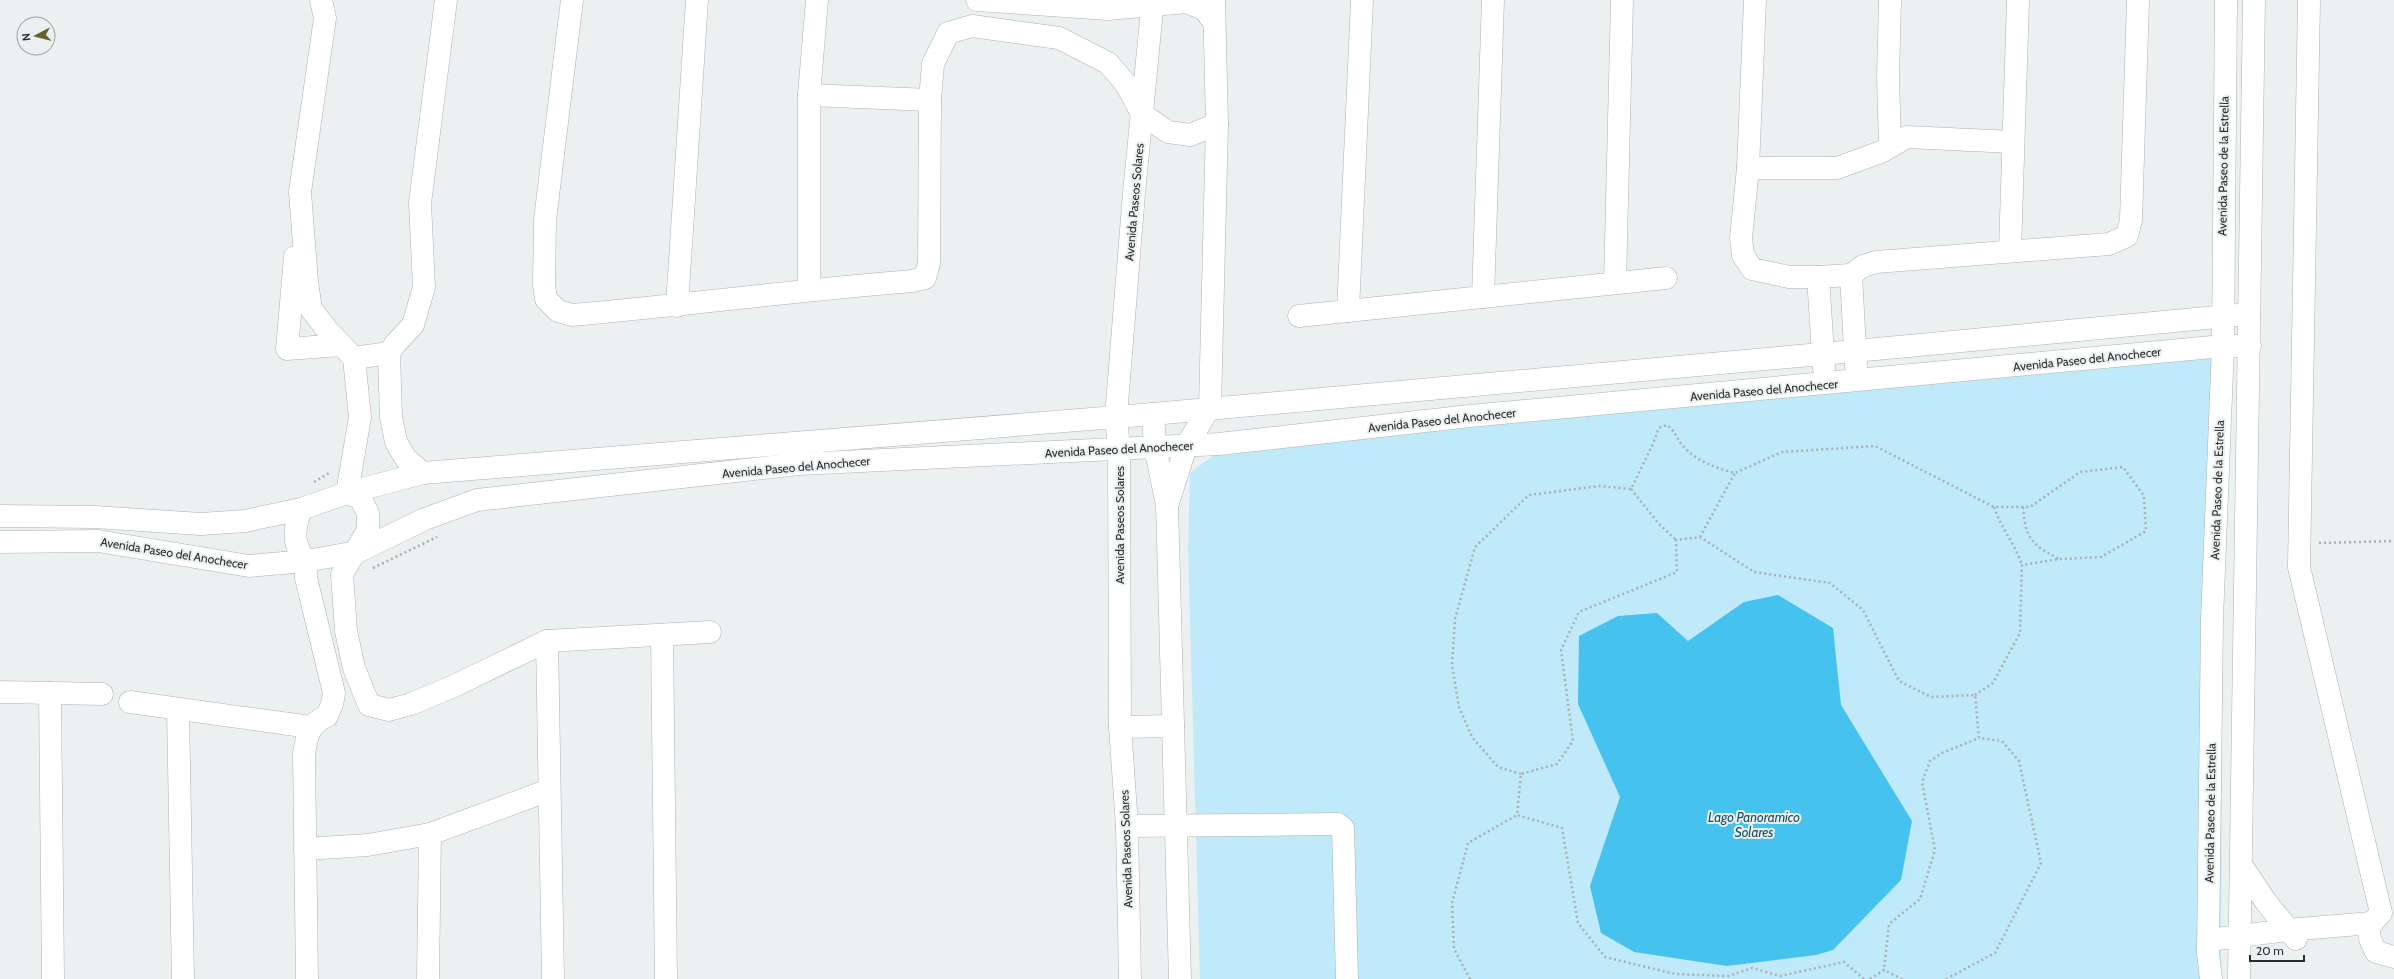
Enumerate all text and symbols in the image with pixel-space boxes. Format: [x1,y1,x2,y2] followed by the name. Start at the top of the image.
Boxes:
[16,16,56,56] north arrow
[19,33,33,42] text: N
[2214,96,2232,236] street label: Avenida Paseo de la Estrella
[1121,143,1147,261] street label: Avenida Paseos Solares
[2012,344,2162,374] street label: Avenida Paseo del Anochecer
[1689,376,1839,404] street label: Avenida Paseo del Anochecer
[1367,405,1517,435] street label: Avenida Paseo del Anochecer
[2207,420,2227,560] street label: Avenida Paseo de la Estrella
[1044,438,1194,460] street label: Avenida Paseo del Anochecer
[721,453,871,481] street label: Avenida Paseo del Anochecer
[1112,466,1127,584] street label: Avenida Paseos Solares
[99,534,249,572] street label: Avenida Paseo del Anochecer
[2201,743,2219,883] street label: Avenida Paseo de la Estrella
[1116,790,1136,908] street label: Avenida Paseos Solares
[1708,809,1800,840] water label: Lago Panoramico Solares
[2250,937,2304,963] scale bar
[2256,943,2284,958] text: 20 m

